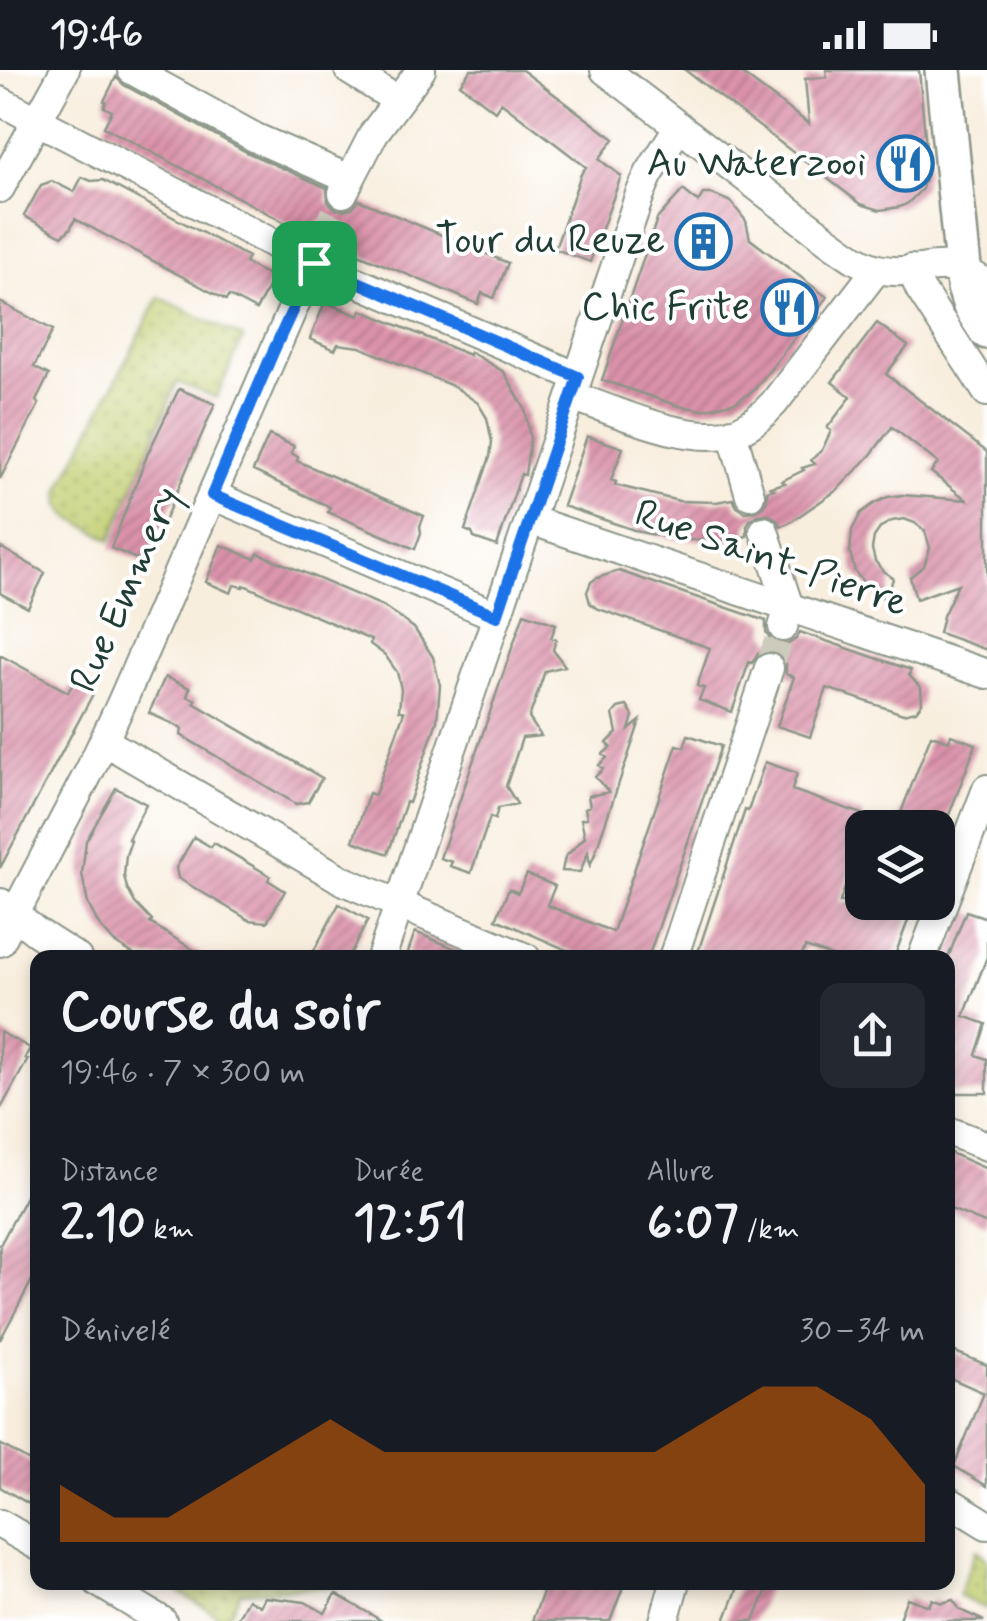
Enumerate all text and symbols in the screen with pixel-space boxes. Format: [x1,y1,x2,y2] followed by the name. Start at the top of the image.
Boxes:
[50,11,143,60] text: 19:46
[875,134,935,194] restaurant icon: Au Waterzooi
[647,138,866,190] place label: Au Waterzooi
[674,211,734,271] building icon: Tour du Reuze
[435,215,665,267] place label: Tour du Reuze
[272,221,357,306] pin
[287,236,342,291] icon: arrive
[759,278,819,338] restaurant icon: Chic Frite
[581,282,750,334] place label: Chic Frite
[59,479,195,701] street label: Rue Emmery
[628,488,914,630] street label: Rue Saint-Pierre
[845,810,955,920] map controls
[845,810,955,920] button: layers
[60,978,380,1050] text: Course du soir
[820,983,925,1088] button: share
[60,1052,305,1094] text: 19:46 · 7 × 300 m
[60,1154,158,1191] text: Distance
[353,1154,424,1191] text: Durée
[647,1154,714,1191] text: Allure
[60,1191,146,1257] text: 2.10
[353,1191,467,1257] text: 12:51
[647,1191,739,1257] text: 6:07
[146,1212,194,1249] text: km
[739,1212,799,1249] text: /km
[60,1310,170,1352] text: Dénivelé
[800,1310,925,1352] text: 30–34 m

